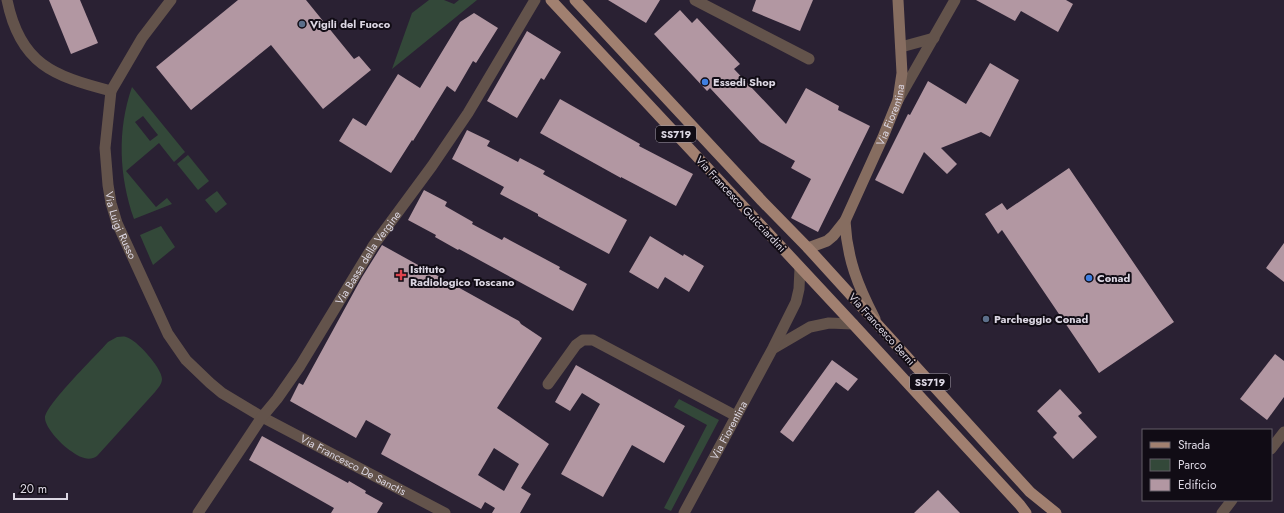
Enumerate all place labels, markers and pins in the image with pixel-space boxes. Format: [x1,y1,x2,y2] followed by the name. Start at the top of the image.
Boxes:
[309,16,391,32] place label: Vigili del Fuoco
[297,19,307,29] marker: Vigili del Fuoco
[713,74,776,90] place label: Essedi Shop
[700,77,710,87] marker: Essedi Shop
[410,261,515,290] place label: Istituto Radiologico Toscano
[395,269,407,281] marker: Istituto Radiologico Toscano
[1097,270,1130,286] place label: Conad
[1084,273,1094,283] marker: Conad
[994,311,1089,327] place label: Parcheggio Conad
[981,314,991,324] marker: Parcheggio Conad

